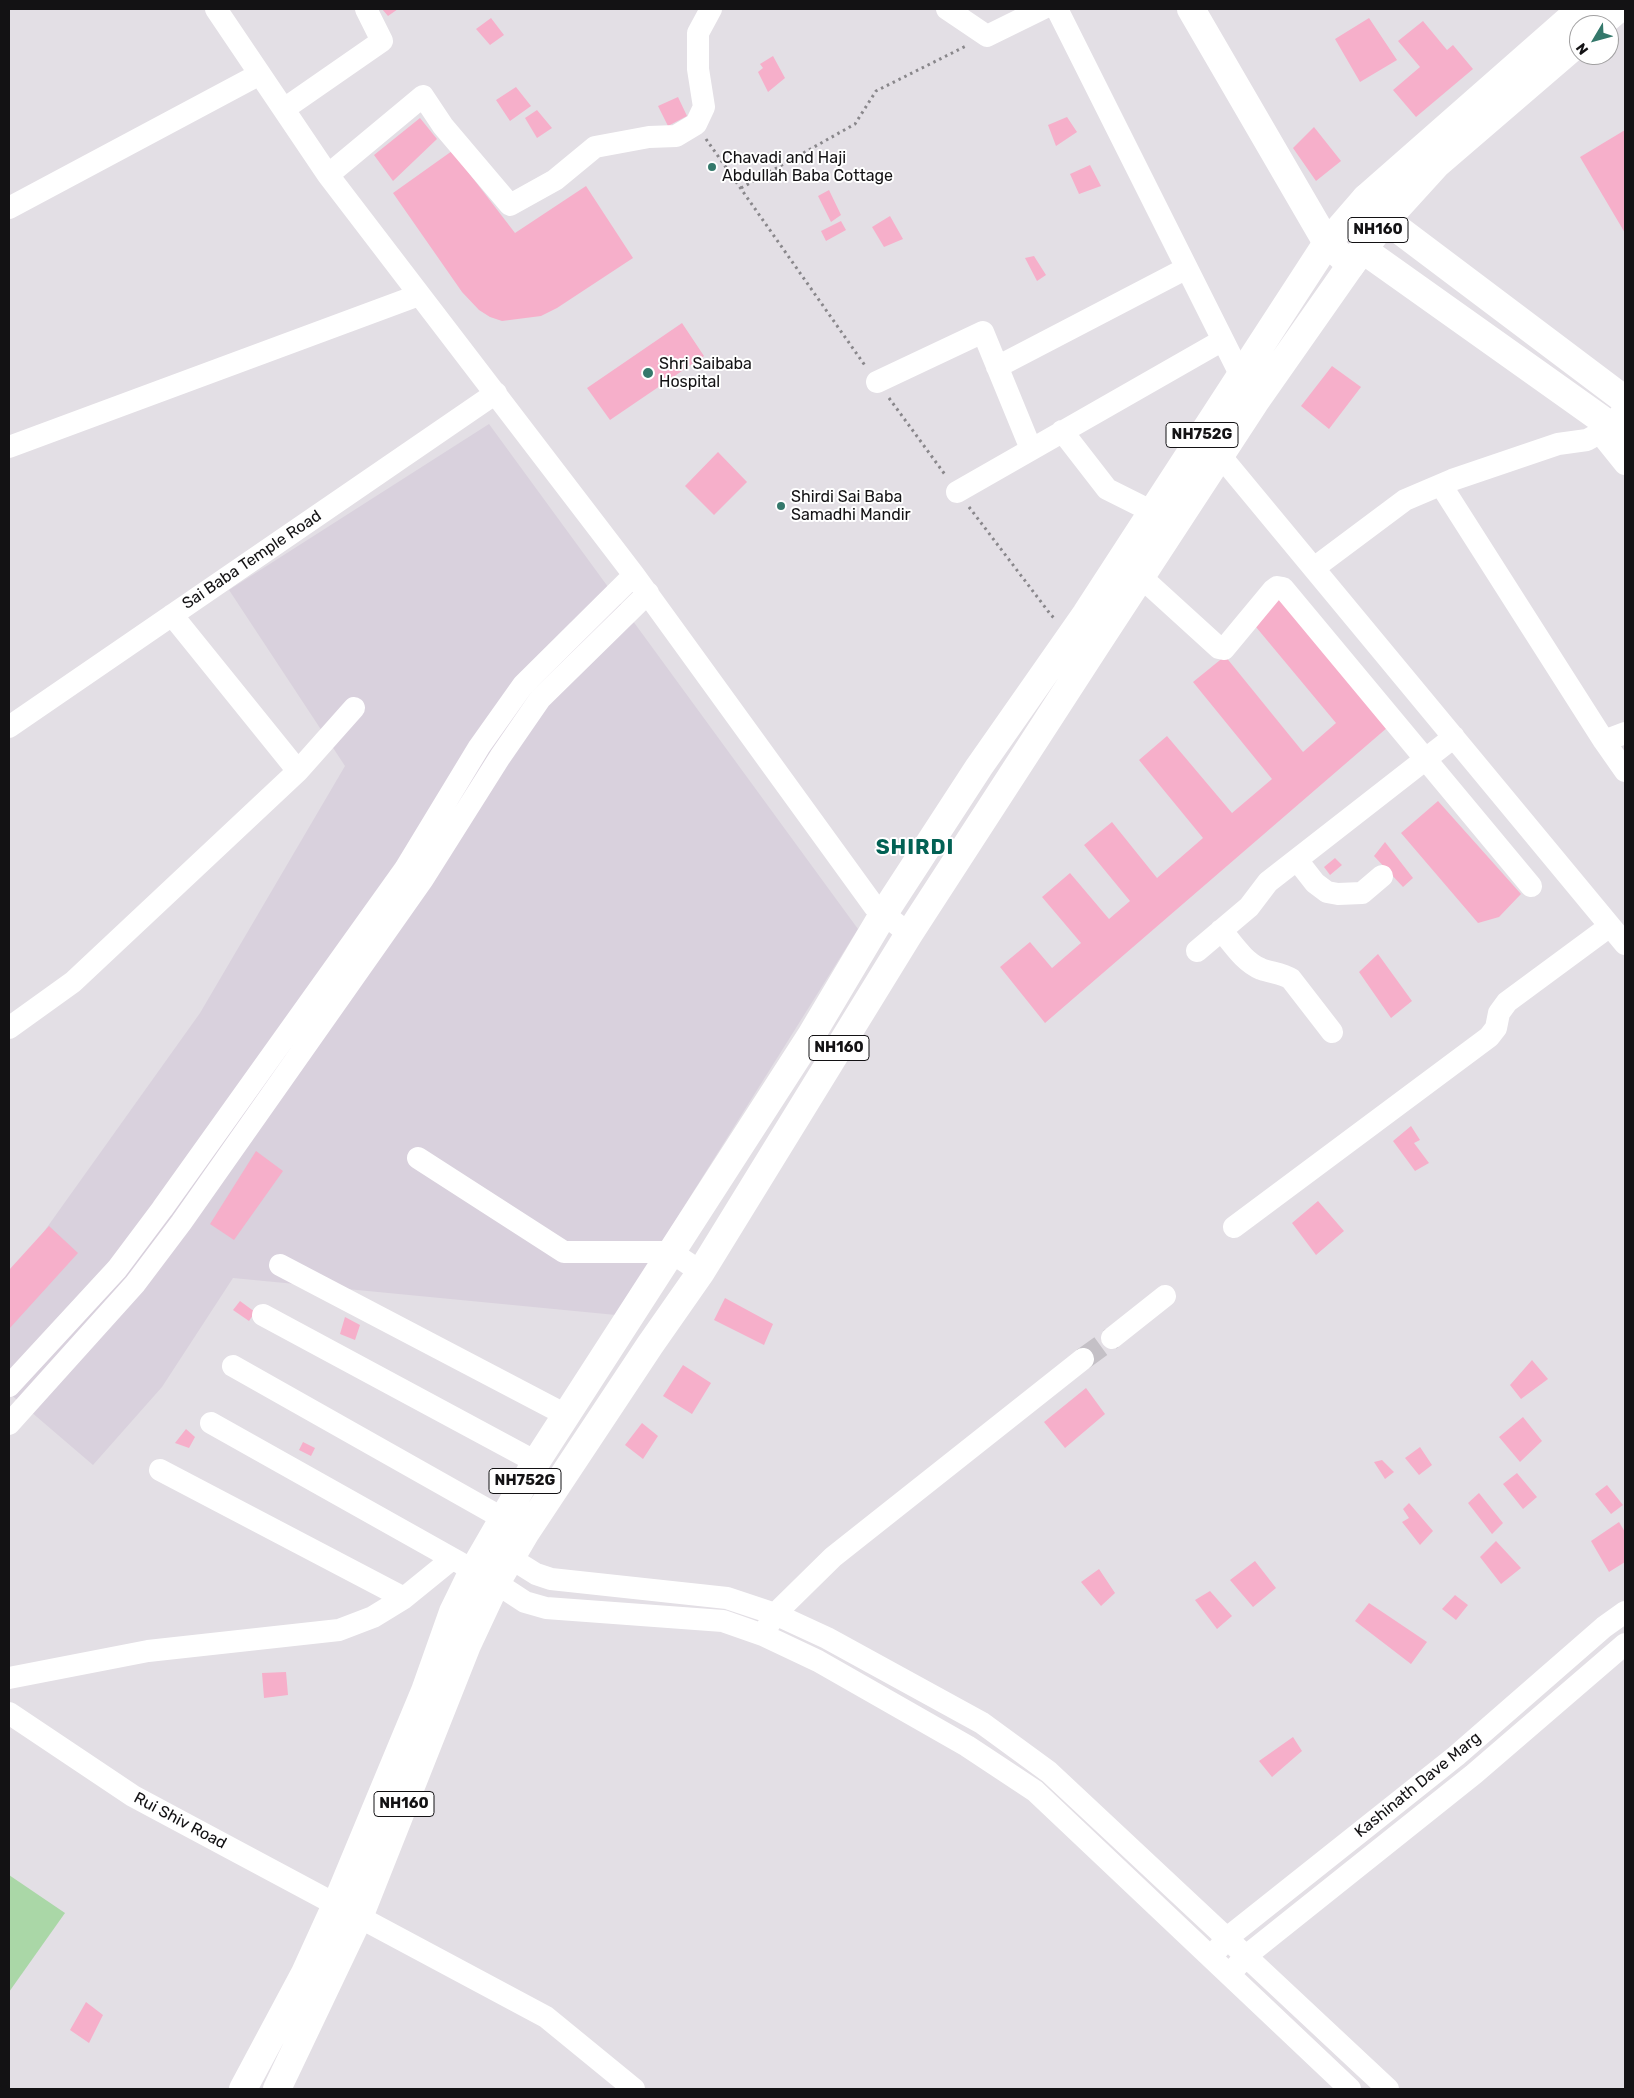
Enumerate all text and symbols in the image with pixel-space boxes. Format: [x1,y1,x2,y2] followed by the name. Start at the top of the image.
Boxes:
[1569,15,1619,65] north arrow
[1573,40,1592,58] text: N
[722,148,893,186] place label: Chavadi and Haji Abdullah Baba Cottage
[706,161,718,173] marker: Chavadi and Haji Abdullah Baba Cottage
[1348,218,1408,242] road number: NH160
[659,354,752,392] place label: Shri Saibaba Hospital
[641,366,655,380] marker: Shri Saibaba Hospital
[1166,422,1238,448] road number: NH752G
[791,487,911,525] place label: Shirdi Sai Baba Samadhi Mandir
[775,500,787,512] marker: Shirdi Sai Baba Samadhi Mandir
[179,506,325,614] street label: Sai Baba Temple Road
[875,835,955,861] district label: SHIRDI
[809,1036,869,1060] road number: NH160
[489,1468,561,1494] road number: NH752G
[1351,1728,1485,1842] street label: Kashinath Dave Marg
[130,1789,230,1853] street label: Rui Shiv Road
[374,1792,434,1816] road number: NH160

